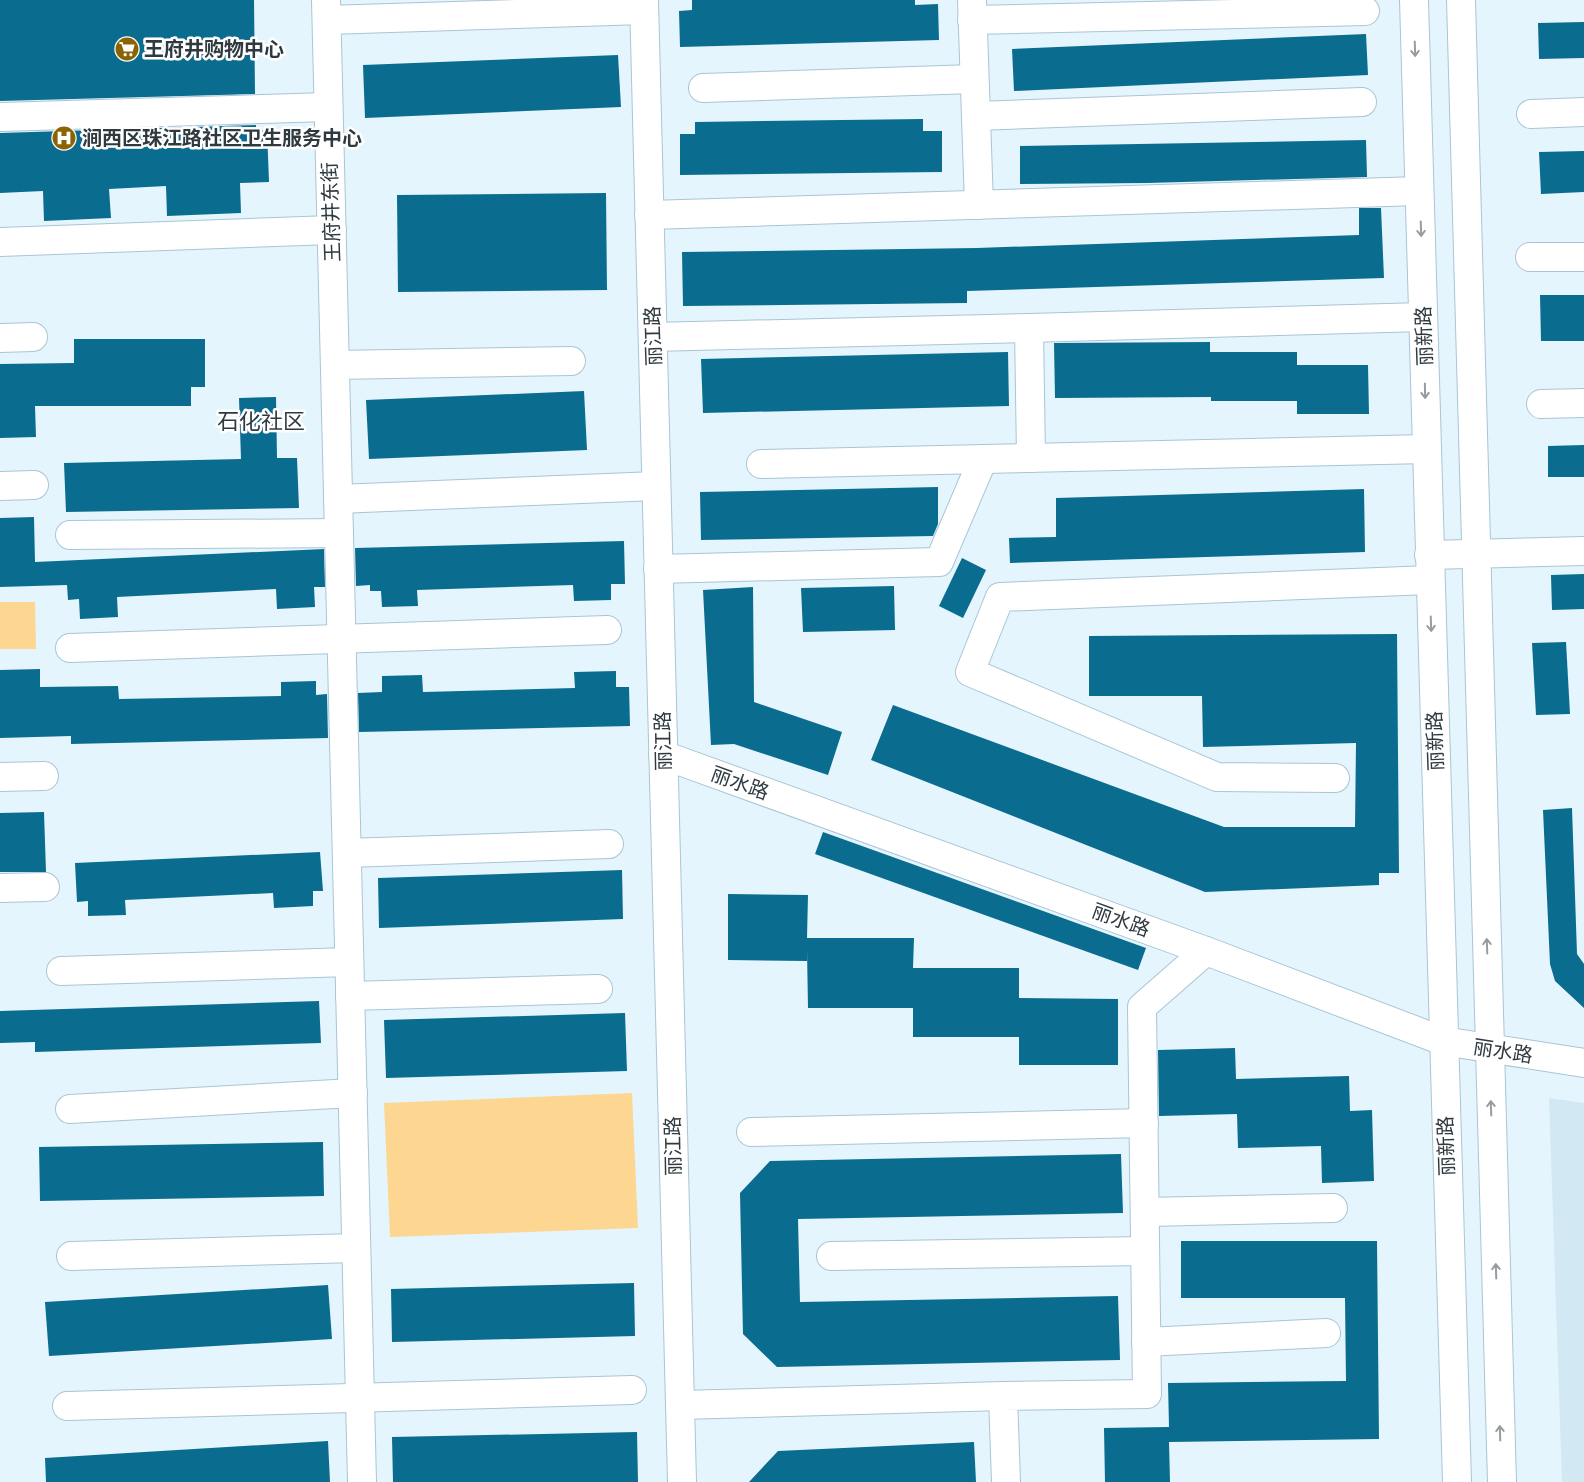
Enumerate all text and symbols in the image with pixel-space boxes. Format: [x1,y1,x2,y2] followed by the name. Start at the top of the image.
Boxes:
[114,36,140,62] supermarket icon: 王府井购物中心
[144,37,284,61] place label: 王府井购物中心
[1411,40,1420,56] one-way arrow
[51,125,77,151] hospital icon: 涧西区珠江路社区卫生服务中心
[82,126,362,150] place label: 涧西区珠江路社区卫生服务中心
[317,162,345,262] street label: 王府井东街
[1416,220,1425,236] one-way arrow
[640,306,666,366] street label: 丽江路
[1411,306,1437,366] street label: 丽新路
[1420,382,1430,399] one-way arrow
[217,408,305,435] district label: 石化社区
[1427,615,1436,631] one-way arrow
[650,711,676,771] street label: 丽江路
[1422,711,1448,771] street label: 丽新路
[708,761,772,805] street label: 丽水路
[1089,898,1153,942] street label: 丽水路
[1482,938,1492,954] one-way arrow
[1471,1034,1535,1068] street label: 丽水路
[1486,1101,1496,1117] one-way arrow
[660,1116,686,1176] street label: 丽江路
[1433,1116,1459,1176] street label: 丽新路
[1491,1263,1500,1279] one-way arrow
[1495,1426,1505,1442] one-way arrow

